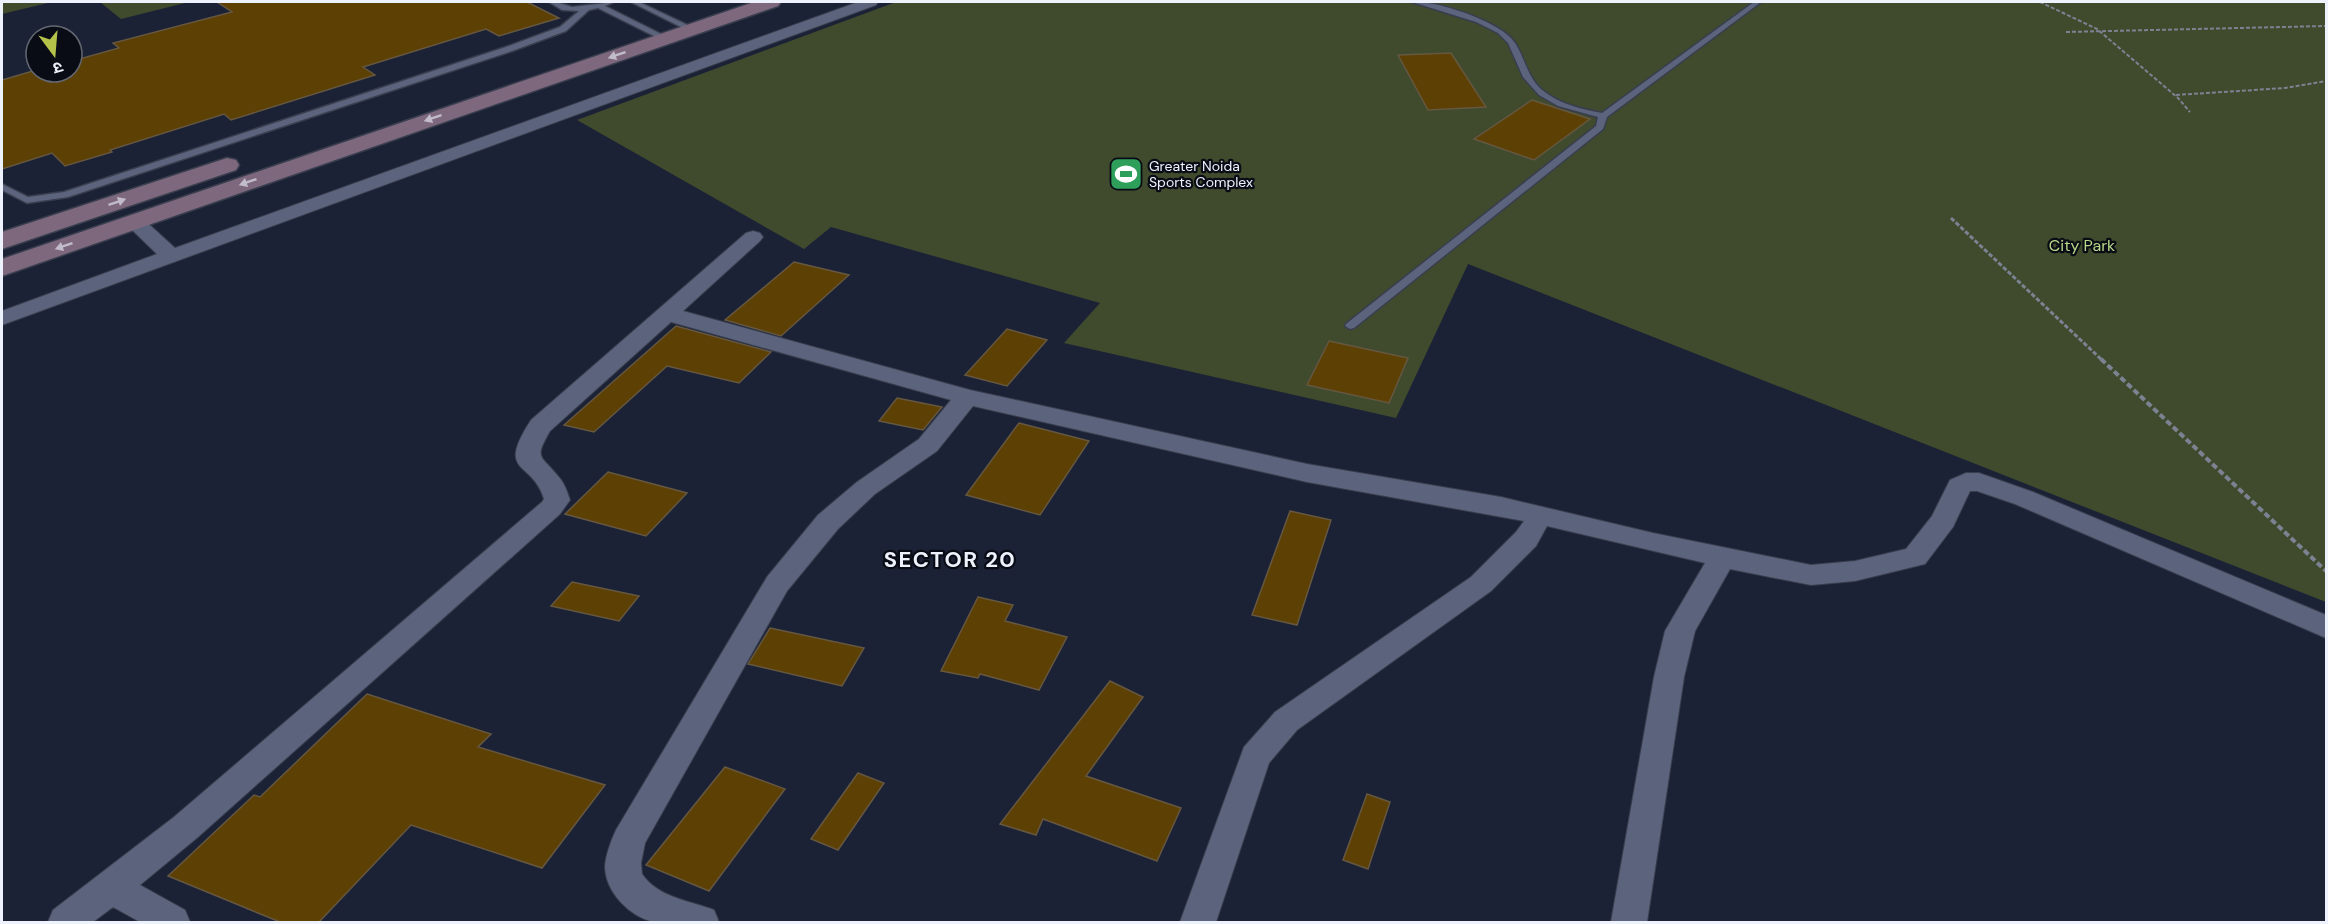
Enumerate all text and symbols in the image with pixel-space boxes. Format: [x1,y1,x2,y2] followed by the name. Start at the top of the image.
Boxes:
[24,24,84,84] north arrow
[608,50,626,60] one-way arrow
[50,57,65,79] text: उ
[424,114,442,124] one-way arrow
[1108,156,1144,192] sports icon: Greater Noida Sports Complex
[1149,157,1253,191] place label: Greater Noida Sports Complex
[239,178,257,187] one-way arrow
[108,197,126,206] one-way arrow
[2049,235,2115,256] park label: City Park
[55,242,73,252] one-way arrow
[884,545,1016,574] district label: SECTOR 20

